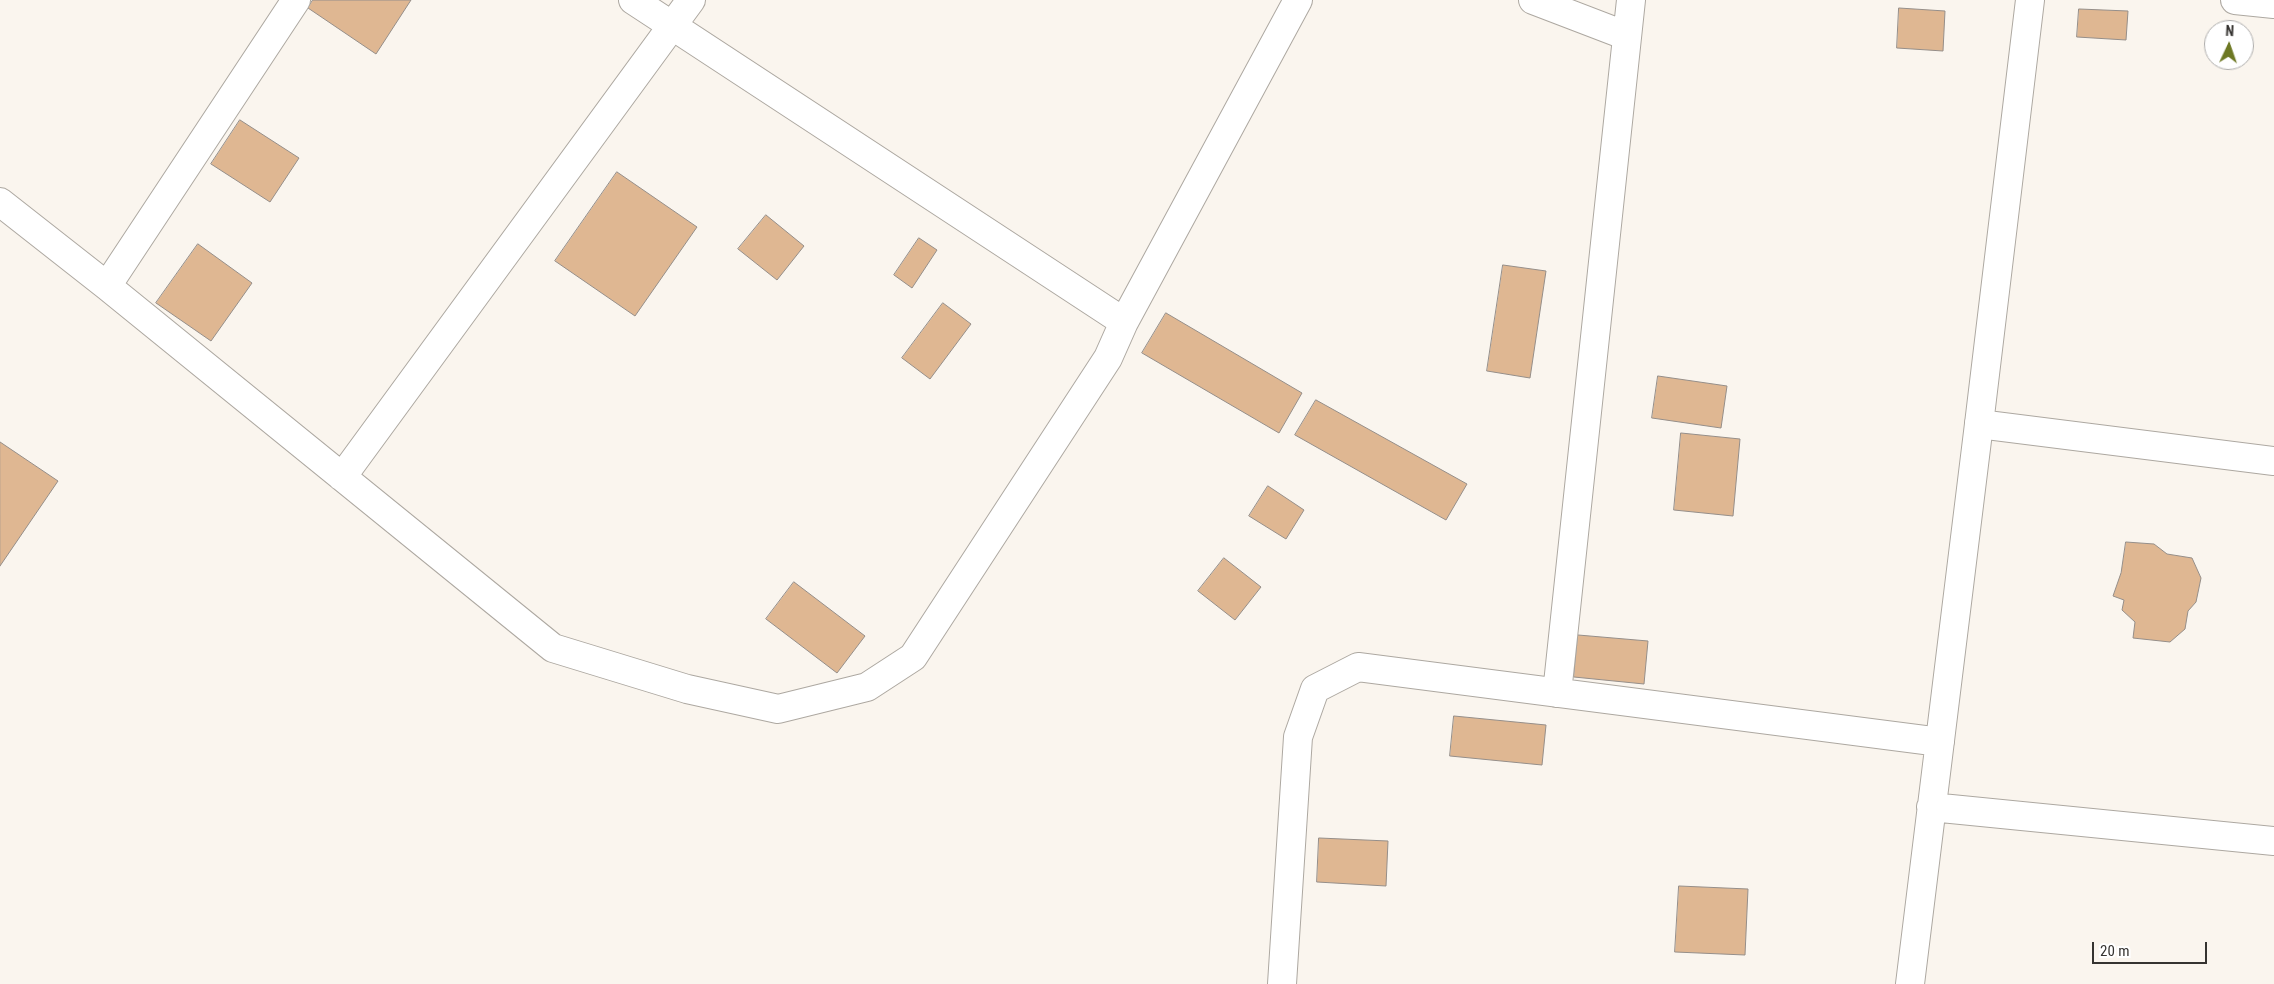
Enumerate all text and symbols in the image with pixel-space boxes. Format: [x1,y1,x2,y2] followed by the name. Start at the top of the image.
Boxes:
[2204,20,2254,70] north arrow
[2225,23,2234,39] text: N
[2094,932,2209,964] scale bar
[2100,942,2130,960] text: 20 m

